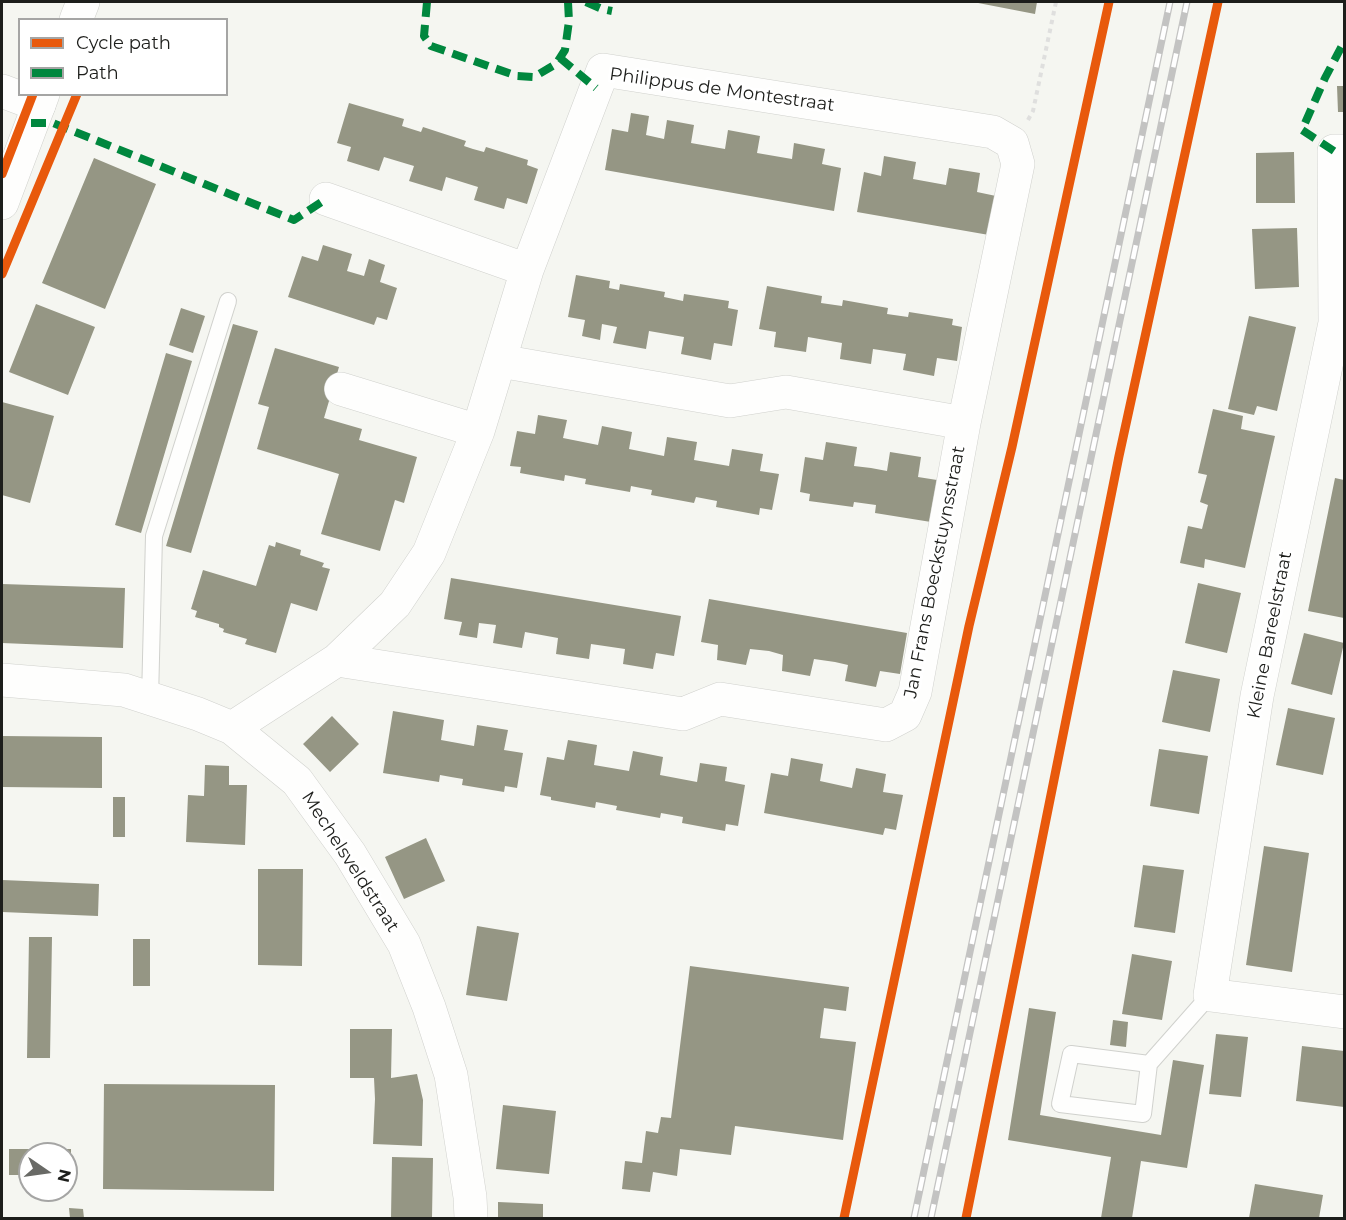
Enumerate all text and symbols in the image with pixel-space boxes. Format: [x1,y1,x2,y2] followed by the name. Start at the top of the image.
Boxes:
[18,18,228,96] legend
[76,32,171,54] text: Cycle path
[76,62,119,84] text: Path
[608,64,836,116] street label: Philippus de Montestraat
[900,444,970,700] street label: Jan Frans Boeckstuynsstraat
[1243,549,1297,721] street label: Kleine Bareelstraat
[297,788,403,936] street label: Mechelsveldstraat
[18,1142,78,1202] north arrow
[53,1167,75,1184] text: N

